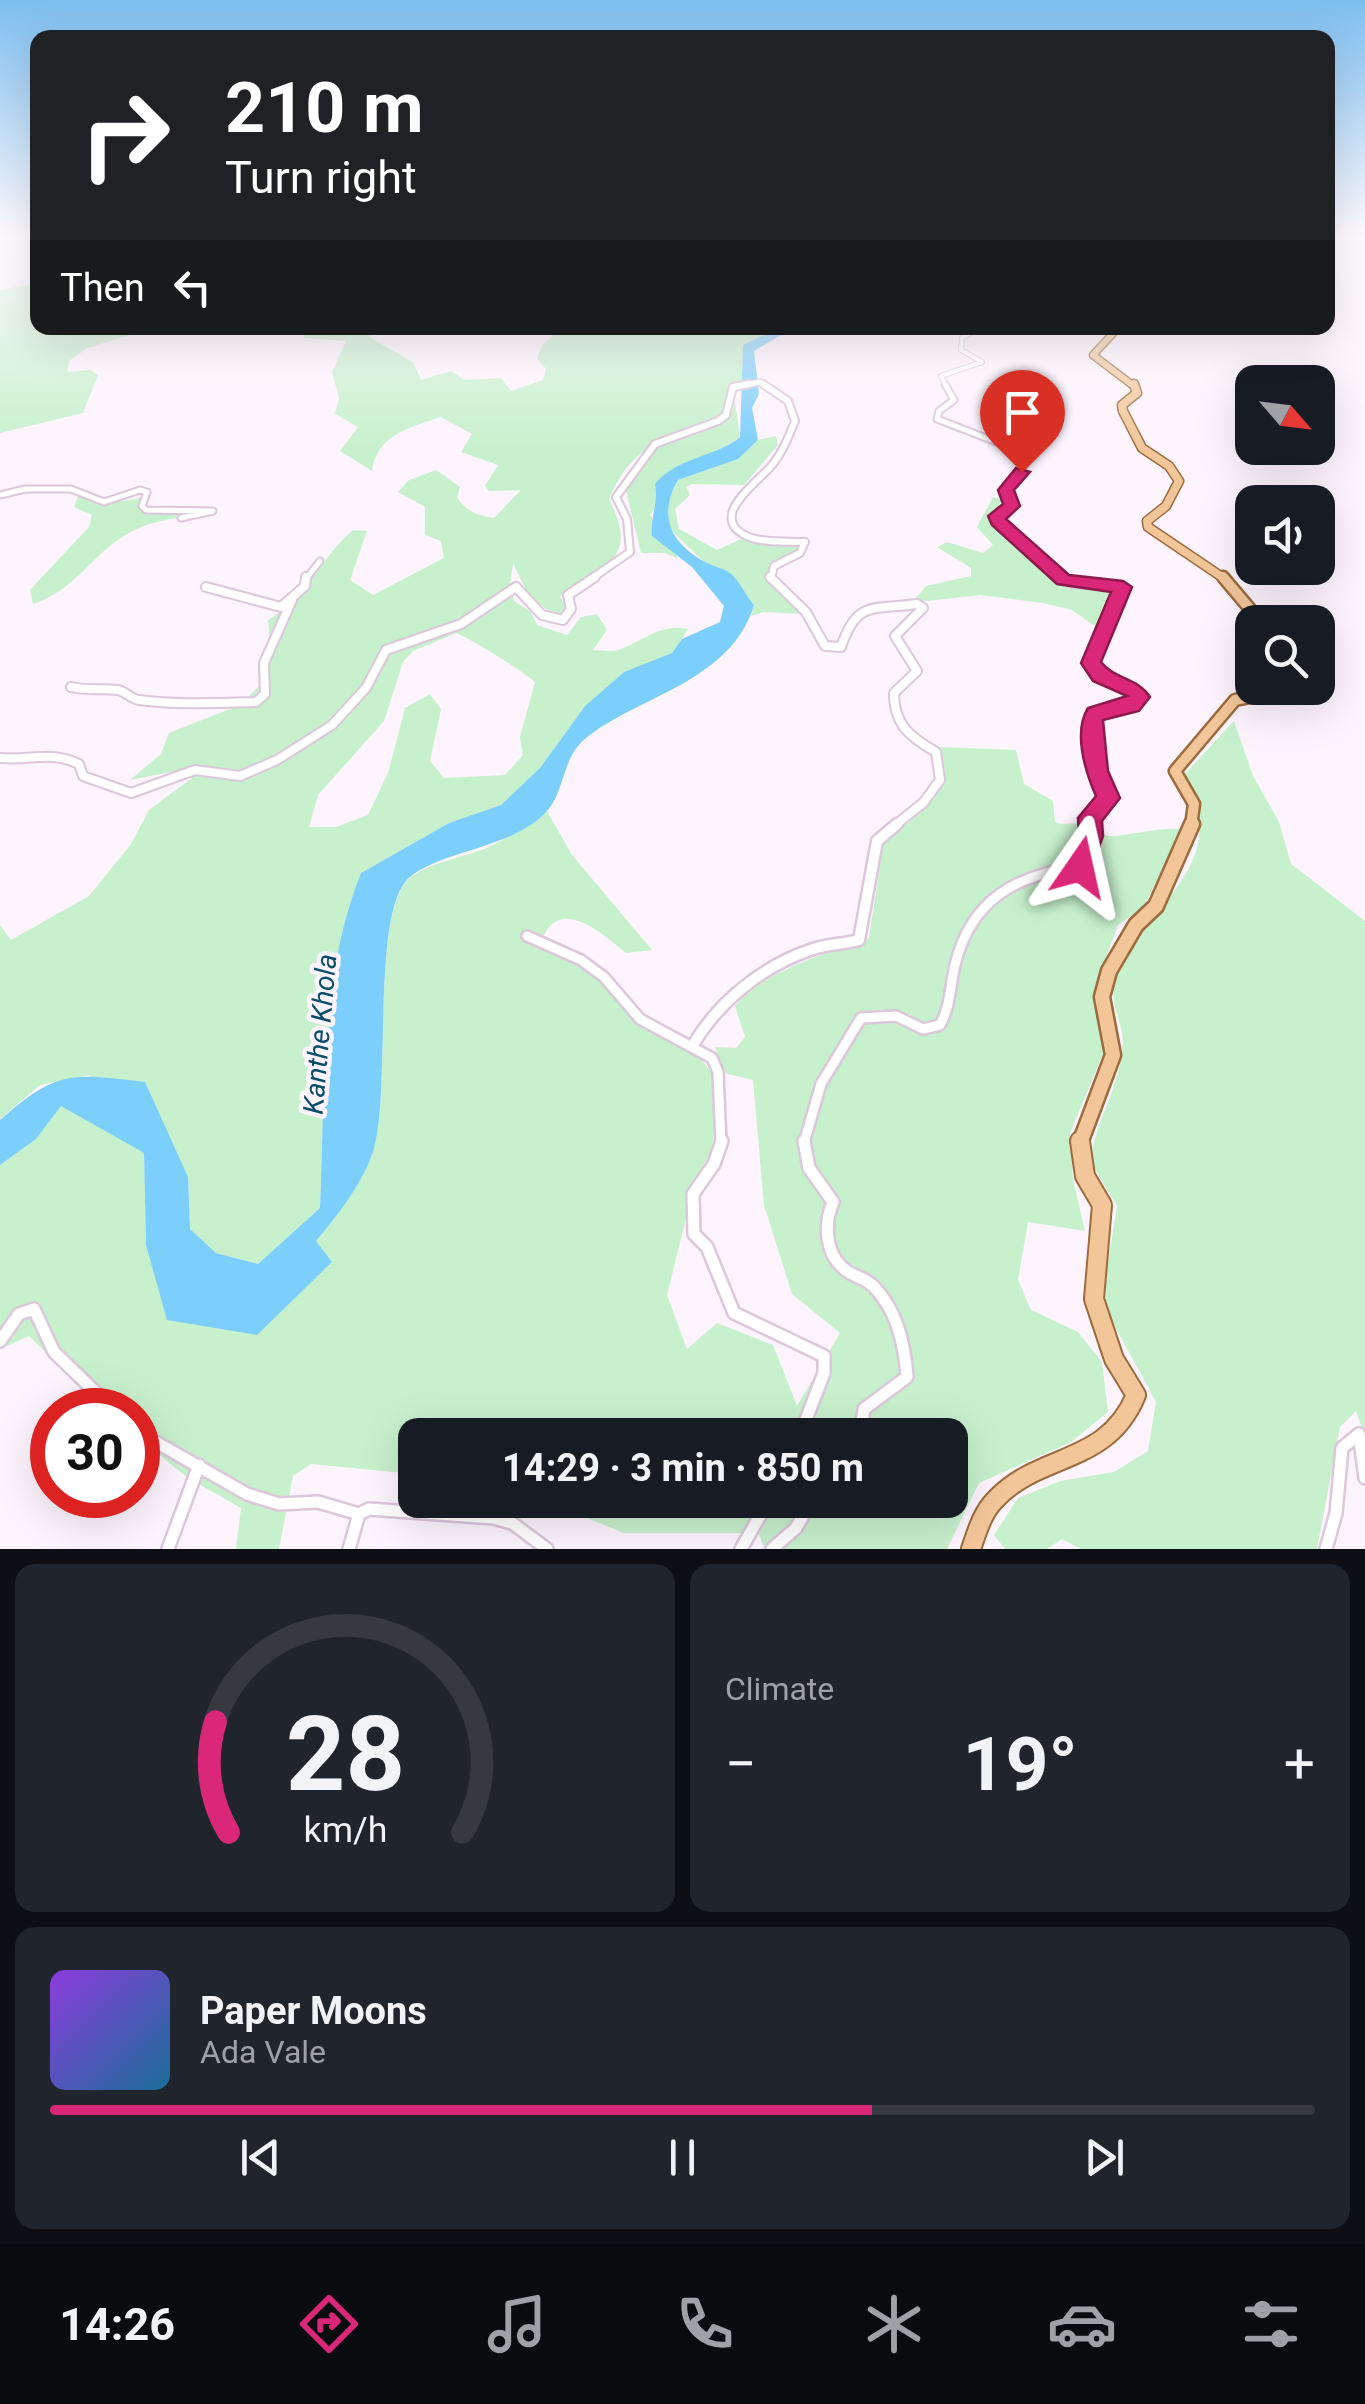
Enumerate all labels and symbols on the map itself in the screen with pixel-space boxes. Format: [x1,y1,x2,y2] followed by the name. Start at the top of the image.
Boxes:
[1235,365,1335,465] north arrow
[980,370,1065,473] pin
[1028,815,1132,919] position arrow
[297,952,343,1116] water label: Kanthe Khola
[30,1388,160,1518] speed limit sign: 30

